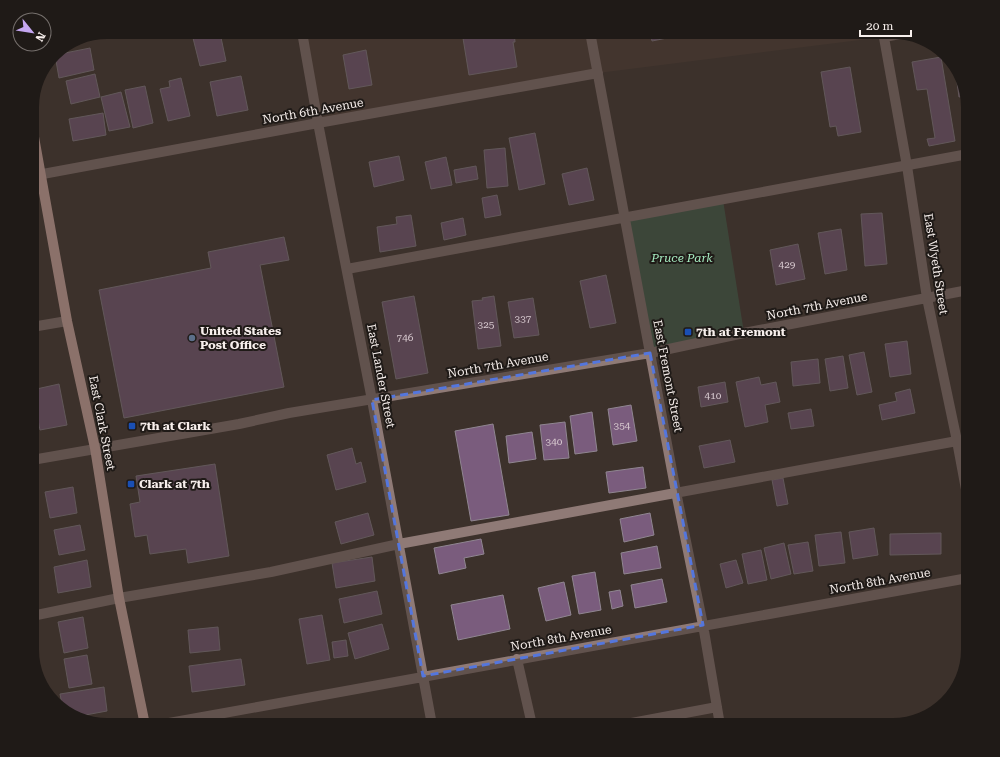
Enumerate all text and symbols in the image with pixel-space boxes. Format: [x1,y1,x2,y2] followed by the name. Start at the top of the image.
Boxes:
[12,12,52,52] north arrow
[860,12,911,38] scale bar
[866,19,893,33] text: 20 m
[32,30,48,44] text: N
[261,95,365,127] street label: North 6th Avenue
[921,212,951,316] street label: East Wyeth Street
[650,251,713,265] park label: Pruce Park
[779,259,796,270] house number: 429
[765,289,869,323] street label: North 7th Avenue
[515,313,532,324] house number: 337
[478,319,495,330] house number: 325
[650,319,686,434] street label: East Fremont Street
[364,323,398,430] street label: East Lander Street
[200,324,281,352] place label: United States Post Office
[696,325,786,339] place label: 7th at Fremont
[683,327,693,337] marker: 7th at Fremont
[397,332,414,343] house number: 746
[187,333,197,343] marker: United States Post Office
[446,349,550,381] street label: North 7th Avenue
[86,374,118,472] street label: East Clark Street
[705,390,722,401] house number: 410
[140,419,211,433] place label: 7th at Clark
[614,420,631,431] house number: 354
[127,421,137,431] marker: 7th at Clark
[546,436,563,447] house number: 340
[139,477,210,491] place label: Clark at 7th
[126,479,136,489] marker: Clark at 7th
[828,565,932,597] street label: North 8th Avenue
[509,622,613,654] street label: North 8th Avenue

